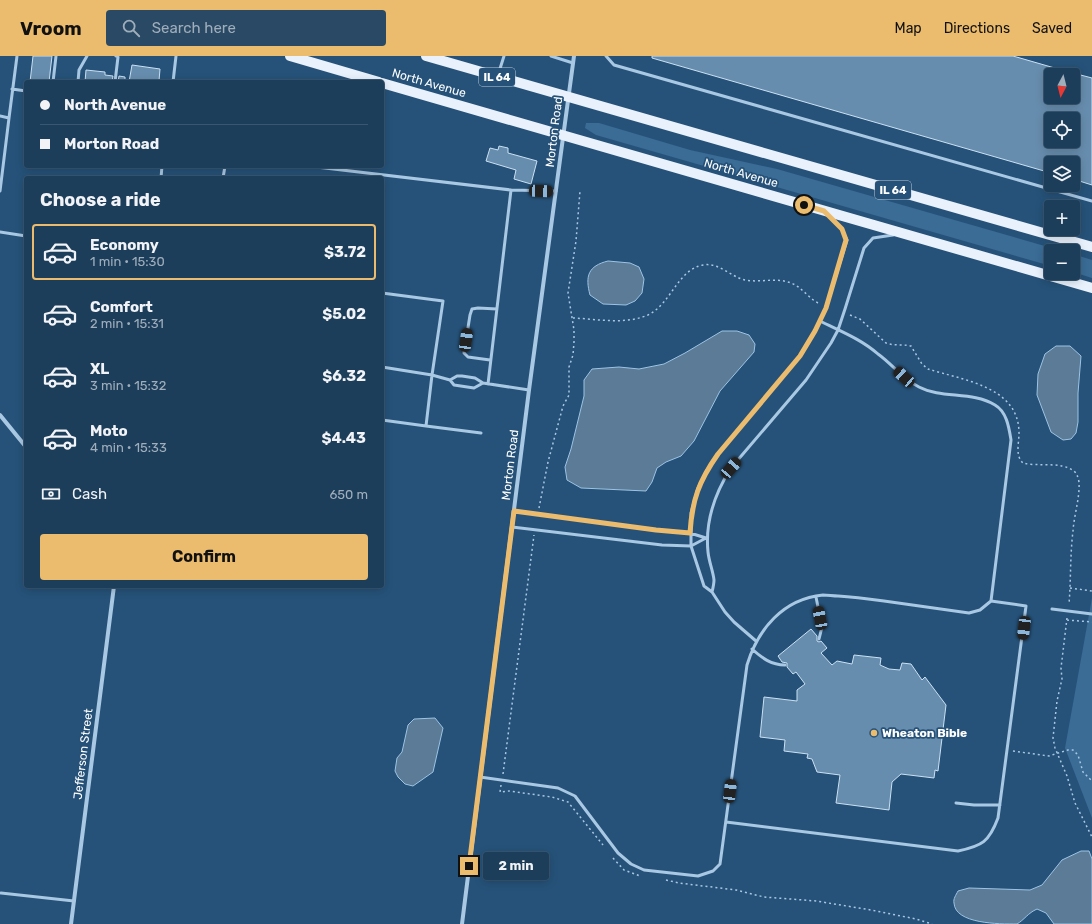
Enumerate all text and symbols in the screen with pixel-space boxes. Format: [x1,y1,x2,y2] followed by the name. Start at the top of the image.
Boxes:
[106,10,386,46] search box
[20,17,82,40] text: Vroom
[120,17,142,39] icon: search
[152,19,236,37] text: Search here
[895,20,922,37] text: Map
[944,20,1010,37] text: Directions
[1032,20,1072,37] text: Saved
[390,66,468,100] street label: North Avenue
[479,68,515,86] road number: IL 64
[1044,68,1080,104] north arrow
[1044,68,1080,280] map controls
[64,96,166,114] text: North Avenue
[543,96,565,168] street label: Morton Road
[1044,112,1080,148] button: locate
[64,135,159,153] text: Morton Road
[702,156,780,190] street label: North Avenue
[1044,156,1080,192] button: layers
[875,181,911,199] road number: IL 64
[529,185,553,197] car
[40,189,161,211] text: Choose a ride
[795,196,813,214] route start
[1044,200,1080,236] button: +
[42,234,78,270] icon: car
[90,236,159,254] text: Economy
[324,243,366,261] text: $3.72
[1044,244,1080,280] button: −
[90,254,165,269] text: 1 min · 15:30
[42,296,78,332] icon: car
[90,298,153,316] text: Comfort
[322,305,366,323] text: $5.02
[90,316,164,331] text: 2 min · 15:31
[458,327,474,353] car
[42,358,78,394] icon: car
[90,360,109,378] text: XL
[891,365,917,389] car
[322,367,366,385] text: $6.32
[90,378,166,393] text: 3 min · 15:32
[42,420,78,456] icon: car
[90,422,128,440] text: Moto
[322,429,366,447] text: $4.43
[499,429,521,501] street label: Morton Road
[90,440,167,455] text: 4 min · 15:33
[719,455,743,481] car
[40,483,62,505] icon: cash
[72,485,107,503] text: Cash
[329,487,368,502] text: 650 m
[40,534,368,580] button: Confirm
[812,605,828,631] car
[1017,615,1031,641] car
[70,707,96,800] street label: Jefferson Street
[882,726,967,740] place label: Wheaton Bible
[869,728,879,738] marker: Wheaton Bible
[723,778,737,804] car
[483,852,549,880] callout: 2 min
[460,857,478,875] route end
[498,858,534,873] text: 2 min

